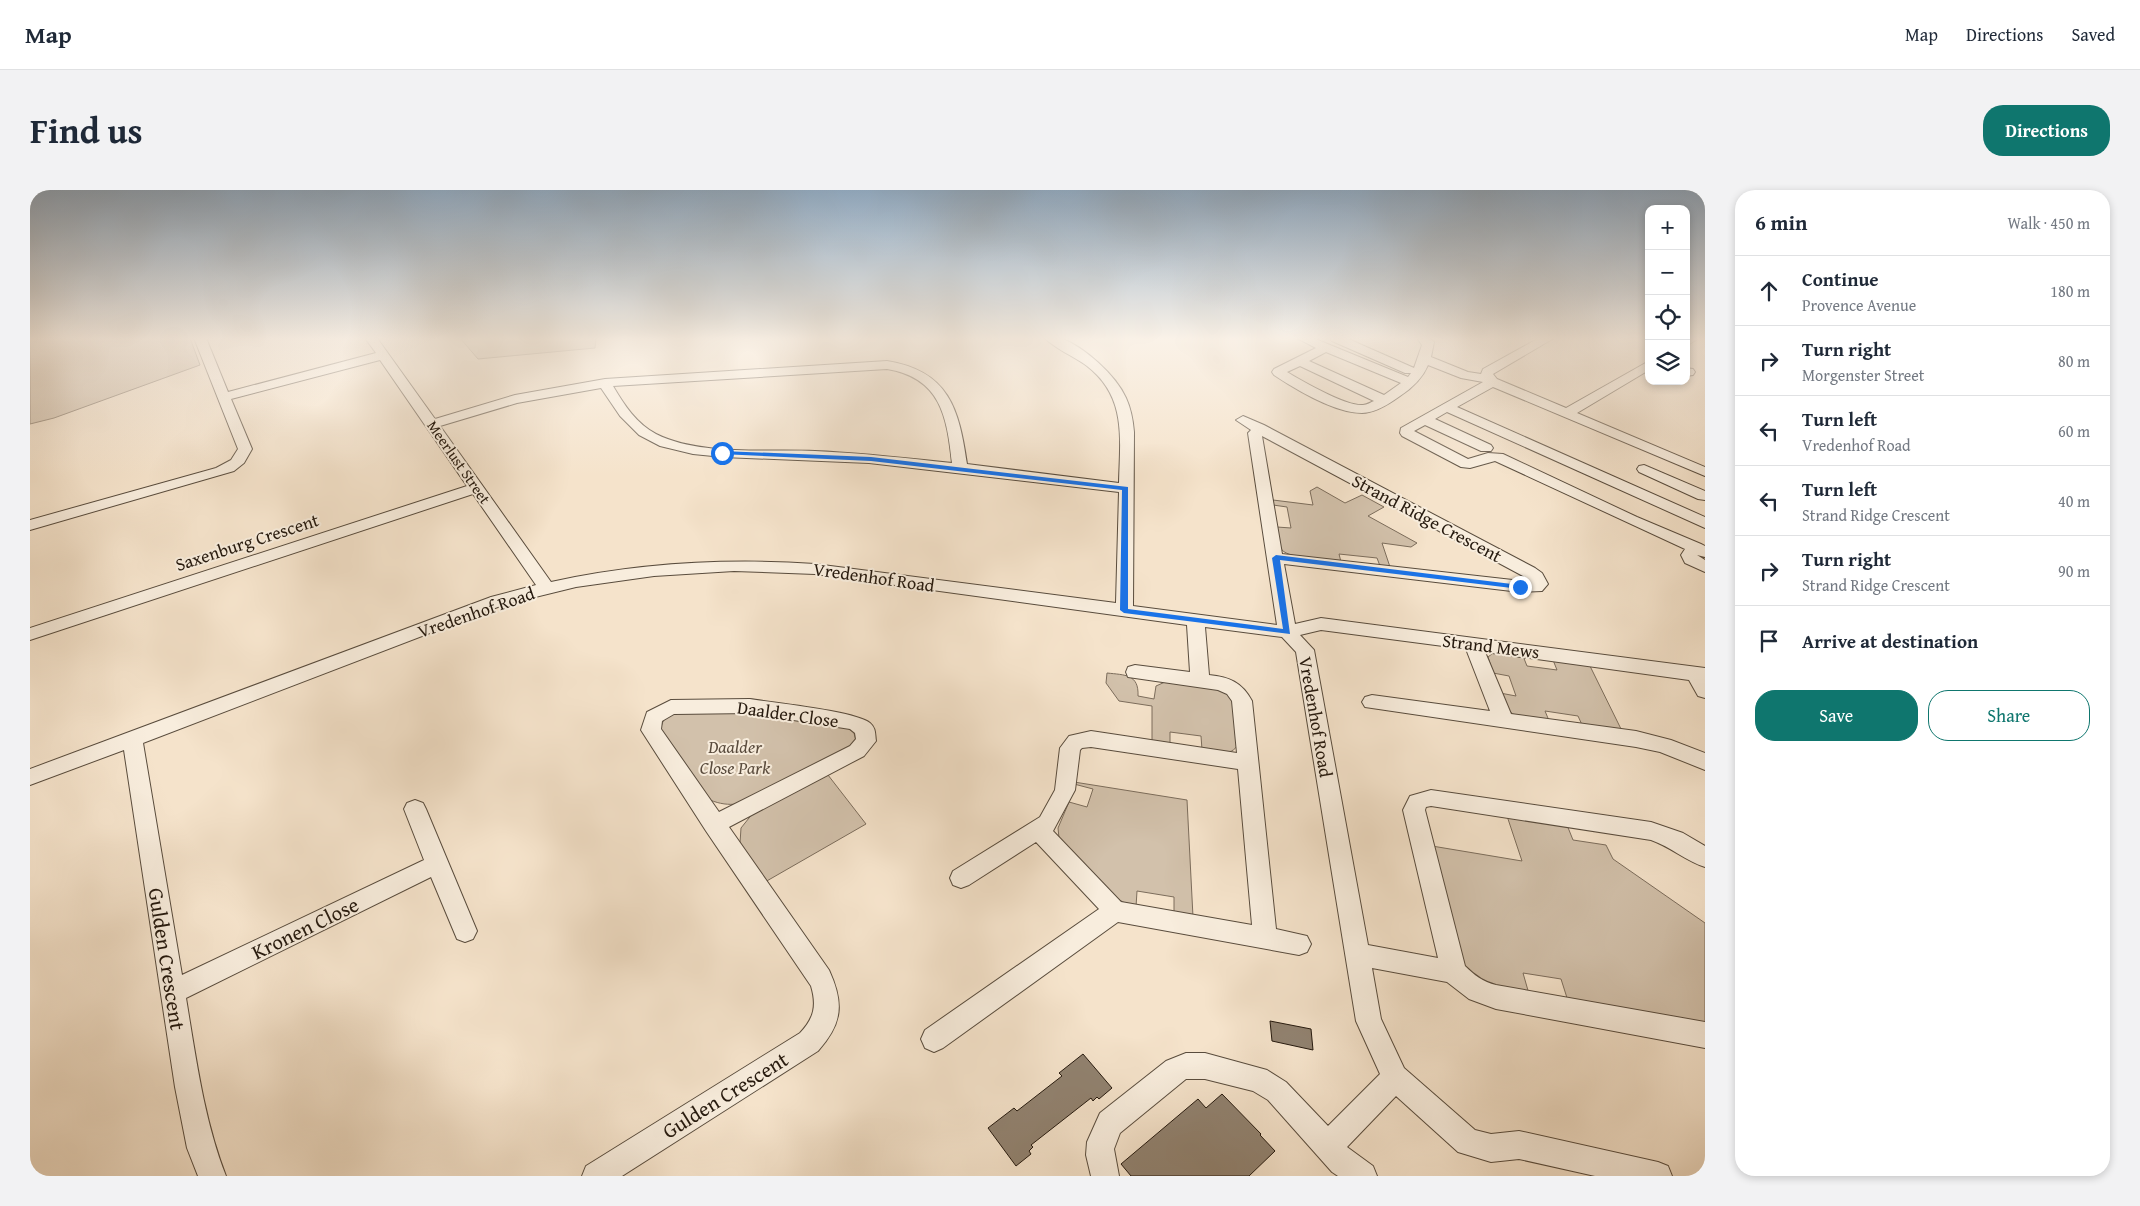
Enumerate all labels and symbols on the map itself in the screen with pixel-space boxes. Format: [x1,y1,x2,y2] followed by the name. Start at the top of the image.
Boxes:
[422,416,496,508] street label: Meerlust Street
[711,442,734,465] route start
[1347,467,1507,569] street label: Strand Ridge Crescent
[172,506,323,578] street label: Saxenburg Crescent
[812,555,937,599] street label: Vredenhof Road
[1509,576,1532,599] route end
[414,579,539,645] street label: Vredenhof Road
[1441,627,1541,665] street label: Strand Mews
[1292,654,1340,780] street label: Vredenhof Road
[736,694,840,734] street label: Daalder Close
[700,733,771,781] park label: Daalder Close Park
[140,886,194,1033] street label: Gulden Crescent
[246,889,364,967] street label: Kronen Close
[656,1044,795,1146] street label: Gulden Crescent

